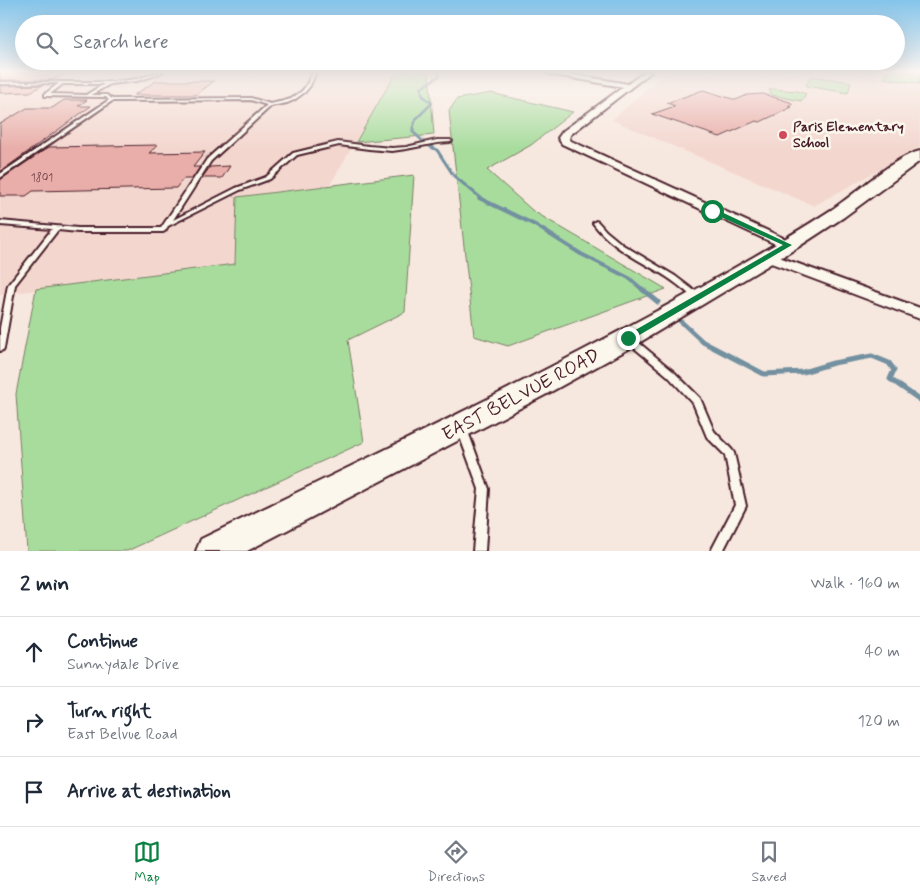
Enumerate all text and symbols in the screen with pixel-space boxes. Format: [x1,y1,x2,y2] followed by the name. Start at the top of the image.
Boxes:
[15,15,905,70] search box
[33,29,61,57] icon: search
[73,30,169,55] text: Search here
[793,118,904,152] place label: Paris Elementary School
[777,129,789,141] marker: Paris Elementary School
[31,171,53,185] house number: 1801
[701,200,724,223] route start
[617,327,640,350] route end
[438,343,604,447] street label: EAST BELVUE ROAD
[20,570,69,598] text: 2 min
[810,573,900,594] text: Walk · 160 m
[67,629,138,654] text: Continue
[20,638,48,666] icon: ahead
[864,641,900,662] text: 40 m
[67,654,179,675] text: Sunnydale Drive
[67,699,151,724] text: Turn right
[20,708,48,736] icon: right
[858,711,900,732] text: 120 m
[67,724,178,745] text: East Belvue Road
[20,778,48,806] icon: arrive
[67,779,231,804] text: Arrive at destination
[133,838,161,886] tab: Map
[428,838,485,886] tab: Directions
[751,838,787,886] tab: Saved

